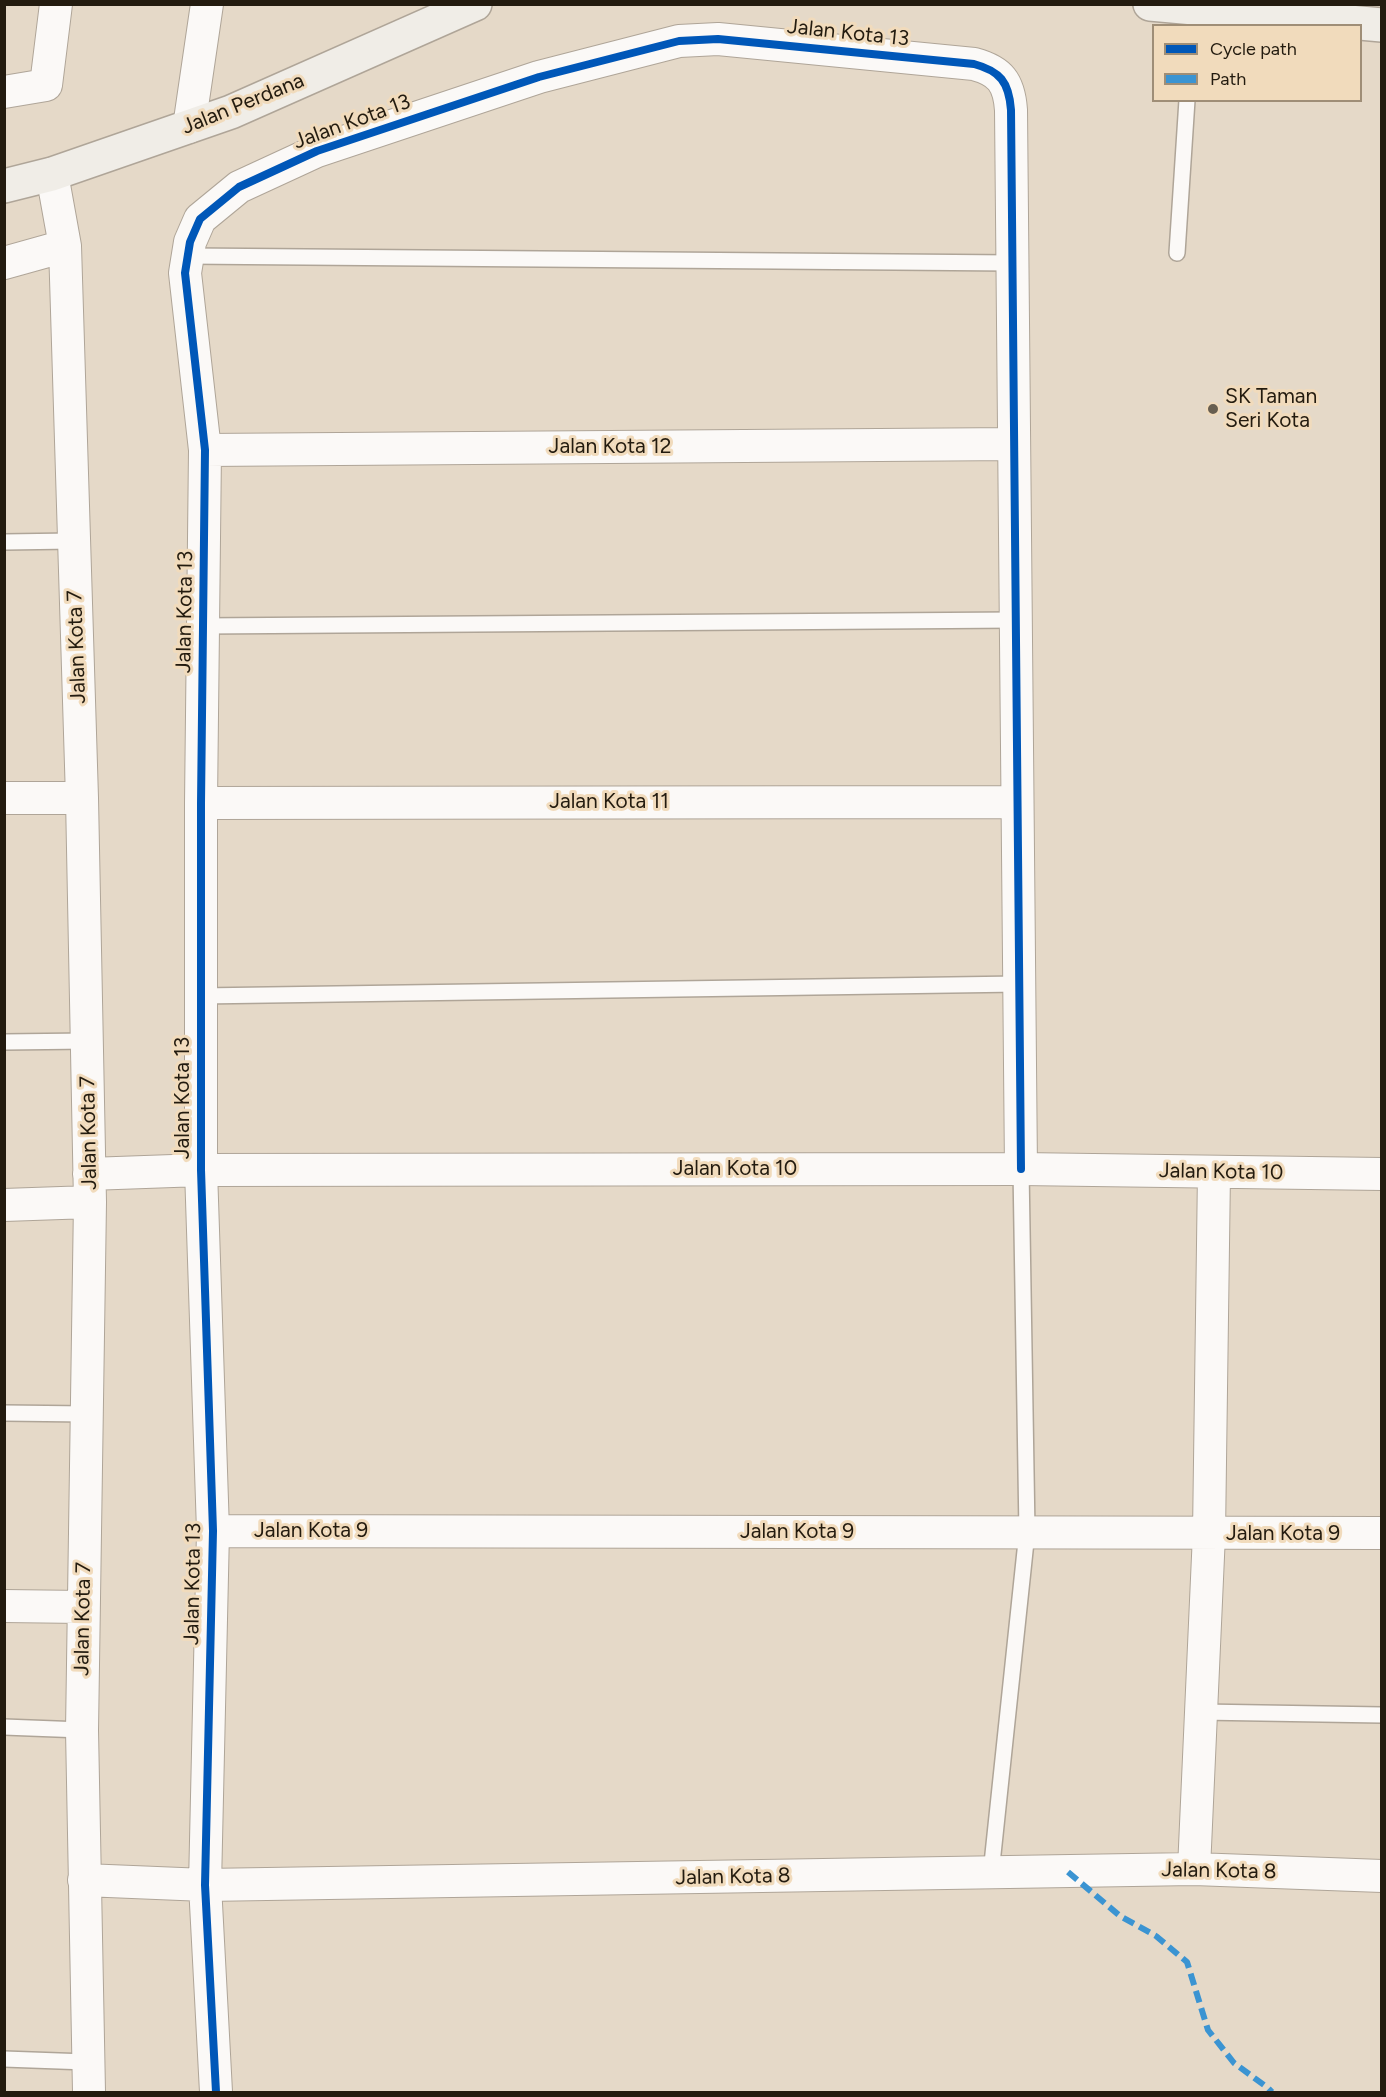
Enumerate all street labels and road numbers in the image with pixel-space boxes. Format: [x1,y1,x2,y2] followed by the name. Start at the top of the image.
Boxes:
[786,14,910,52] street label: Jalan Kota 13
[178,68,308,140] street label: Jalan Perdana
[290,89,414,155] street label: Jalan Kota 13
[549,434,671,460] street label: Jalan Kota 12
[171,551,199,673] street label: Jalan Kota 13
[62,590,92,704] street label: Jalan Kota 7
[549,789,669,815] street label: Jalan Kota 11
[170,1037,196,1159] street label: Jalan Kota 13
[75,1076,103,1190] street label: Jalan Kota 7
[673,1156,797,1182] street label: Jalan Kota 10
[1159,1158,1283,1186] street label: Jalan Kota 10
[254,1518,368,1544] street label: Jalan Kota 9
[740,1519,854,1545] street label: Jalan Kota 9
[1226,1521,1340,1547] street label: Jalan Kota 9
[179,1523,207,1645] street label: Jalan Kota 13
[69,1562,97,1676] street label: Jalan Kota 7
[1161,1857,1277,1885] street label: Jalan Kota 8
[675,1863,791,1891] street label: Jalan Kota 8

